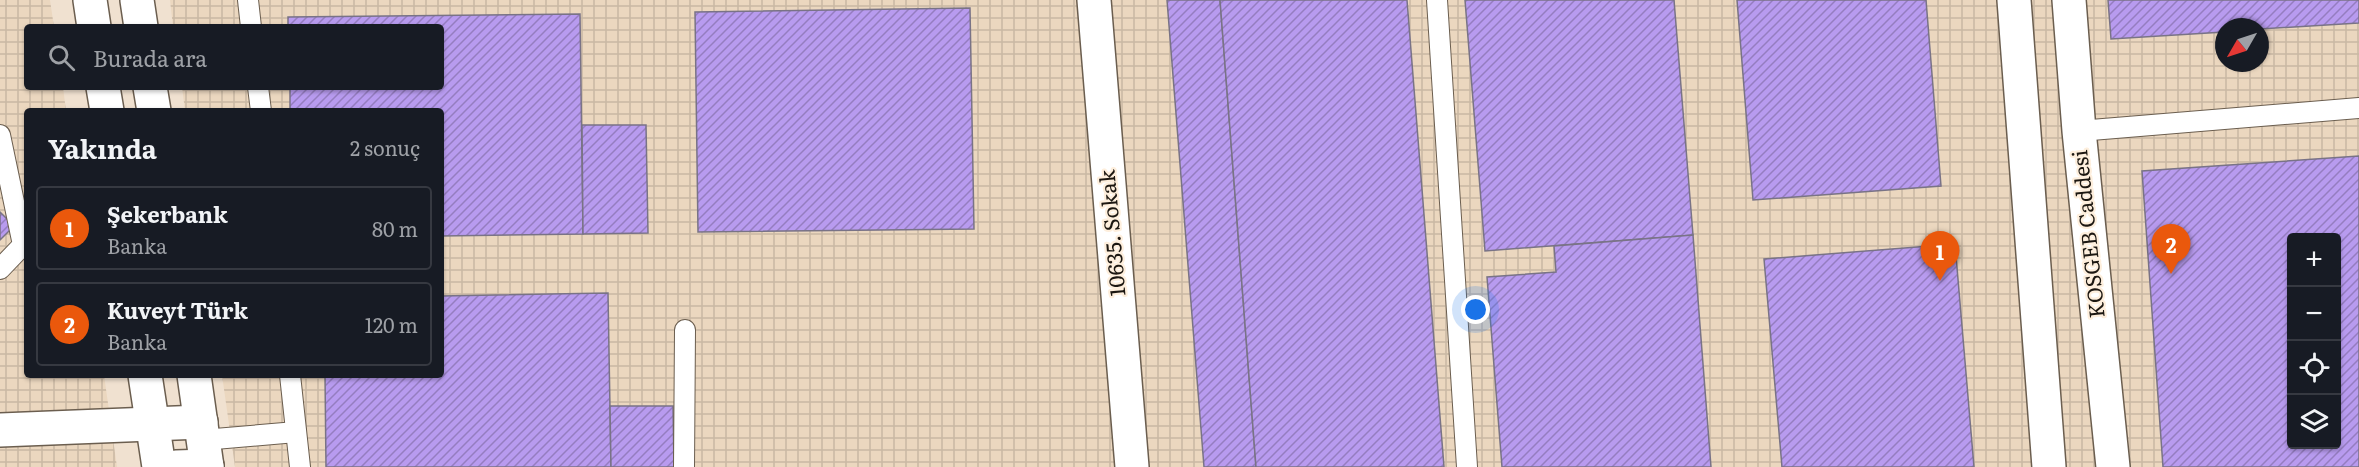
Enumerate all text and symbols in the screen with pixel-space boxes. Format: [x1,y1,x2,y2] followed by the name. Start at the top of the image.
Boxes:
[2215,18,2269,72] north arrow
[24,24,444,90] search box
[45,41,78,74] icon: search
[93,41,207,74] text: Burada ara
[48,128,157,167] text: Yakında
[350,132,420,162] text: 2 sonuç
[2062,149,2111,320] street label: KOSGEB Caddesi
[1090,169,1131,298] street label: 10635. Sokak
[107,197,228,230] text: Şekerbank
[65,213,74,243] text: 1
[372,213,418,243] text: 80 m
[2152,224,2190,274] pin: 2
[107,230,167,260] text: Banka
[1920,232,1960,281] pin: 1
[2287,233,2341,449] map controls
[2287,233,2341,287] button: +
[2287,287,2341,341] button: −
[107,293,248,326] text: Kuveyt Türk
[1461,295,1490,324] your location
[64,309,75,339] text: 2
[365,309,418,339] text: 120 m
[107,326,167,356] text: Banka
[2287,341,2341,395] button: locate
[2287,395,2341,449] button: layers

